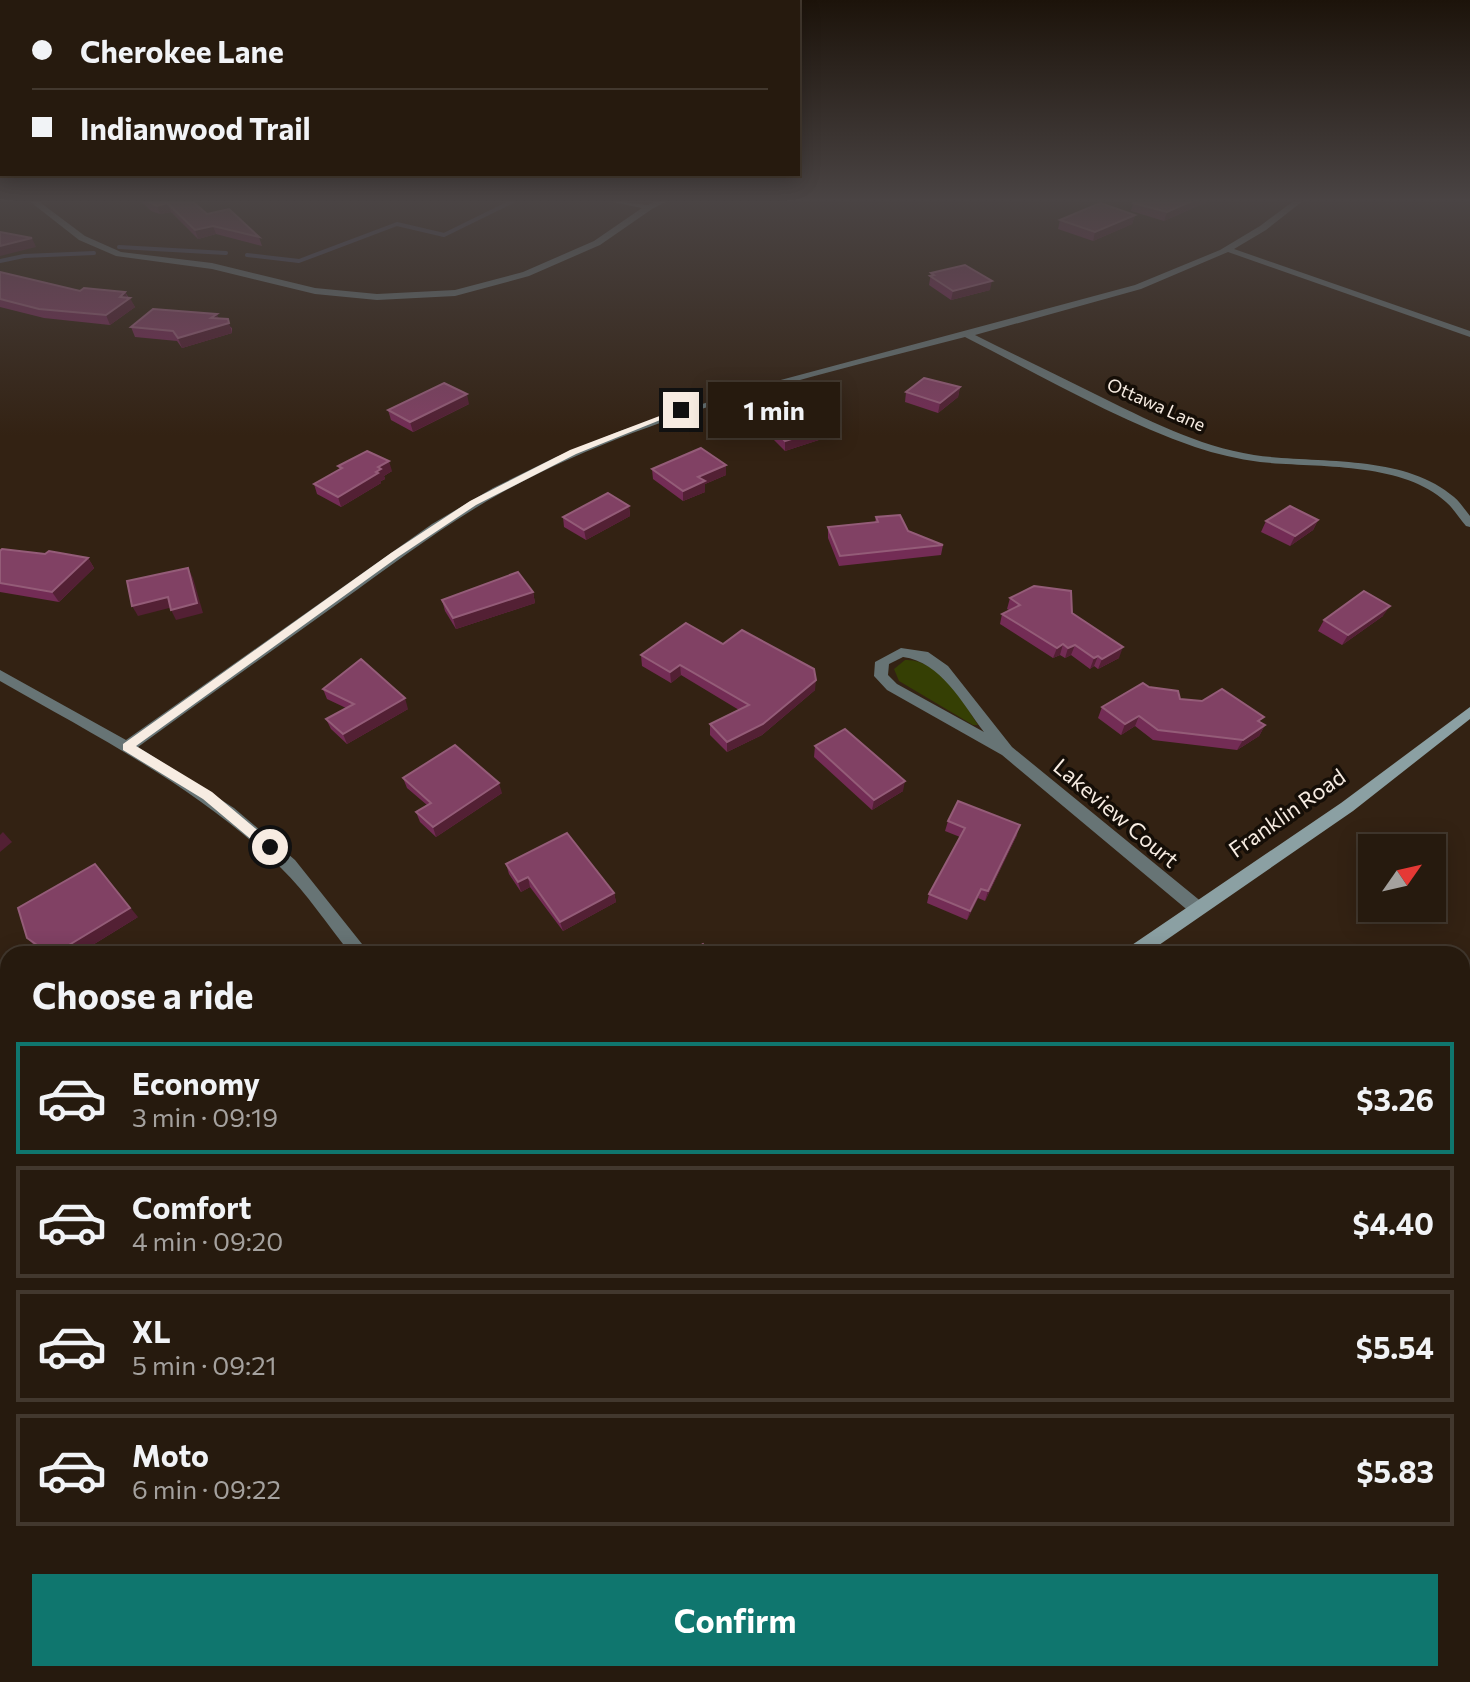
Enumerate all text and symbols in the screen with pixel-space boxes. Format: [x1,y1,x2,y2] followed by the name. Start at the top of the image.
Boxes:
[80,32,284,69] text: Cherokee Lane
[80,109,311,146] text: Indianwood Trail
[1104,373,1209,436] street label: Ottawa Lane
[709,382,841,438] callout: 1 min
[663,392,699,428] route end
[743,394,805,425] text: 1 min
[1048,752,1184,873] street label: Lakeview Court
[1223,762,1350,863] street label: Franklin Road
[252,829,288,865] route start
[1358,834,1446,922] north arrow
[1358,834,1446,922] map controls
[32,972,253,1016] text: Choose a ride
[36,1062,108,1134] icon: car
[132,1064,260,1101] text: Economy
[1356,1080,1434,1117] text: $3.26
[132,1101,278,1132] text: 3 min · 09:19
[36,1186,108,1258] icon: car
[132,1188,251,1225] text: Comfort
[1352,1204,1434,1241] text: $4.40
[132,1225,283,1256] text: 4 min · 09:20
[36,1310,108,1382] icon: car
[132,1312,171,1349] text: XL
[1356,1328,1434,1365] text: $5.54
[132,1349,277,1380] text: 5 min · 09:21
[36,1434,108,1506] icon: car
[132,1436,209,1473] text: Moto
[1356,1452,1434,1489] text: $5.83
[132,1473,281,1504] text: 6 min · 09:22
[32,1574,1438,1666] button: Confirm

